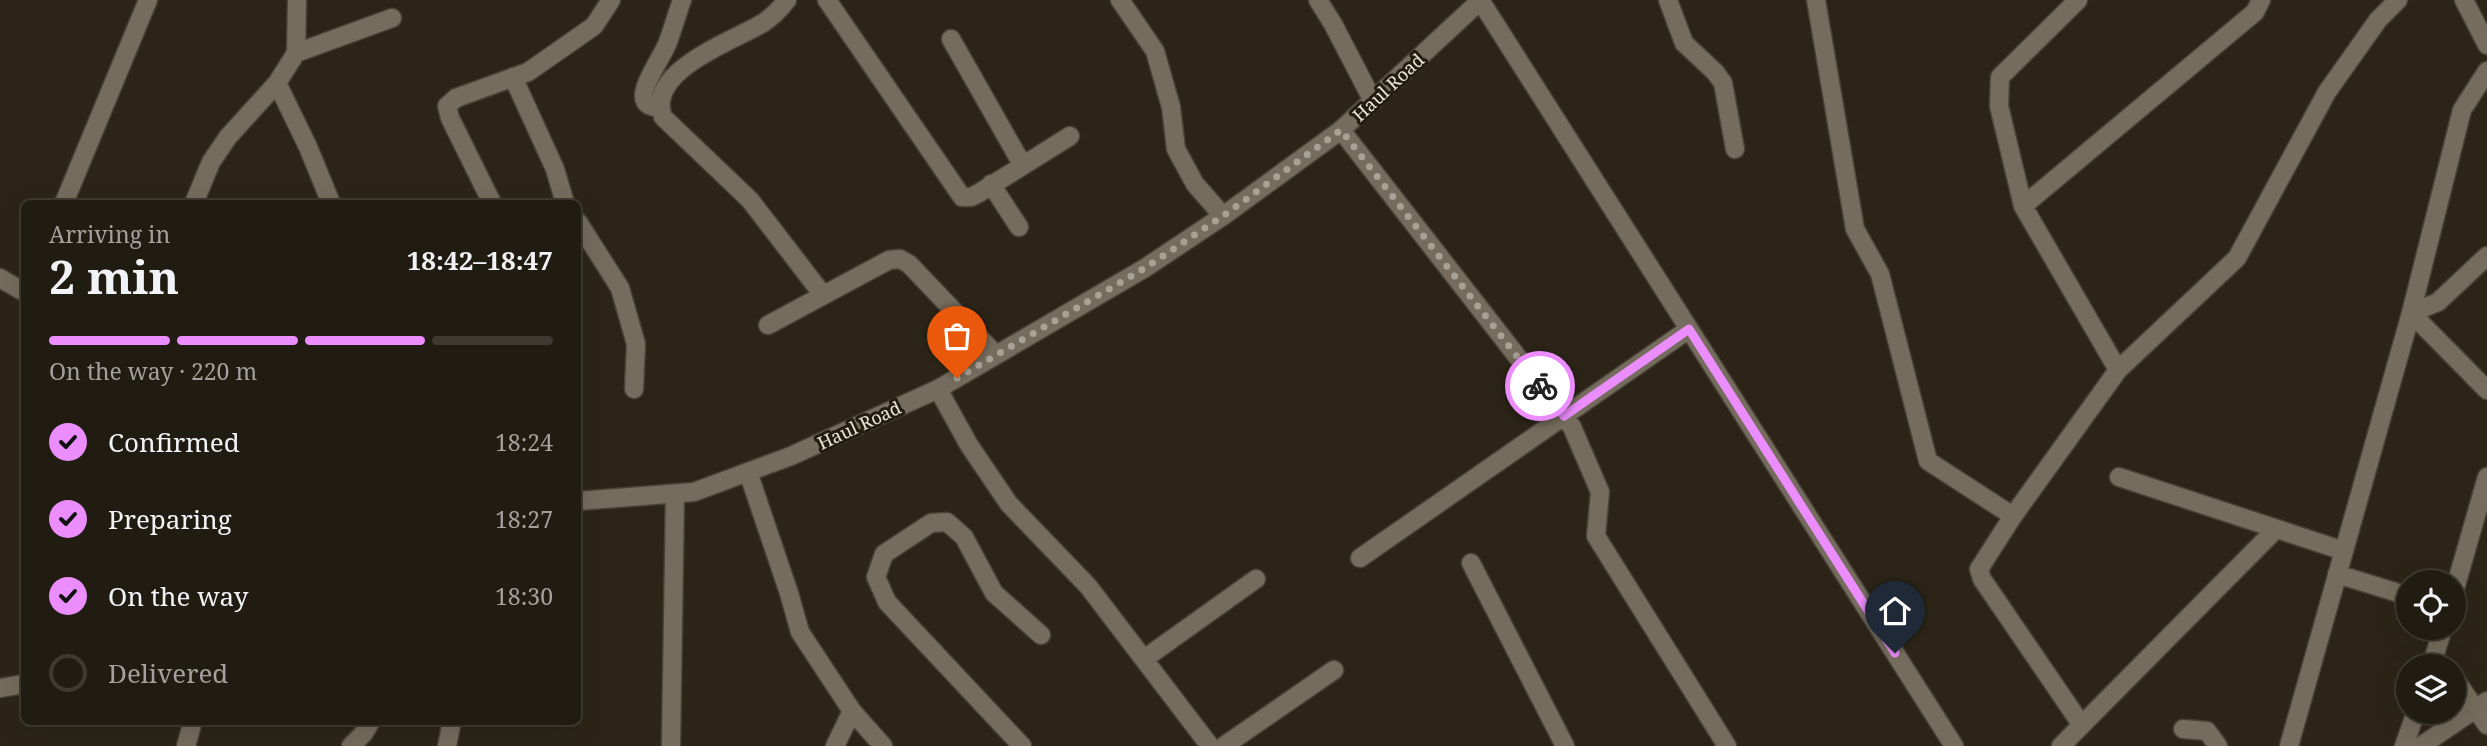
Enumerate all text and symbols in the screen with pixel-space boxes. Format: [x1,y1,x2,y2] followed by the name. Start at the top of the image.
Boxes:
[1347,48,1429,126] street label: Haul Road
[49,218,170,250] text: Arriving in
[407,242,553,278] text: 18:42–18:47
[49,245,179,307] text: 2 min
[927,306,987,378] pin
[938,317,976,355] icon: bag
[1505,351,1575,421] courier
[49,355,257,387] text: On the way · 220 m
[1521,367,1559,405] icon: bike
[813,395,905,455] street label: Haul Road
[49,423,87,461] icon: check
[108,424,240,460] text: Confirmed
[495,426,553,458] text: 18:24
[49,500,87,538] icon: check
[108,501,232,537] text: Preparing
[495,503,553,535] text: 18:27
[2396,570,2466,724] map controls
[2396,570,2466,640] button: locate
[49,577,87,615] icon: check
[108,578,248,614] text: On the way
[495,580,553,612] text: 18:30
[1865,581,1925,653] pin
[1876,592,1914,630] icon: home
[2396,654,2466,724] button: layers
[108,655,228,691] text: Delivered

